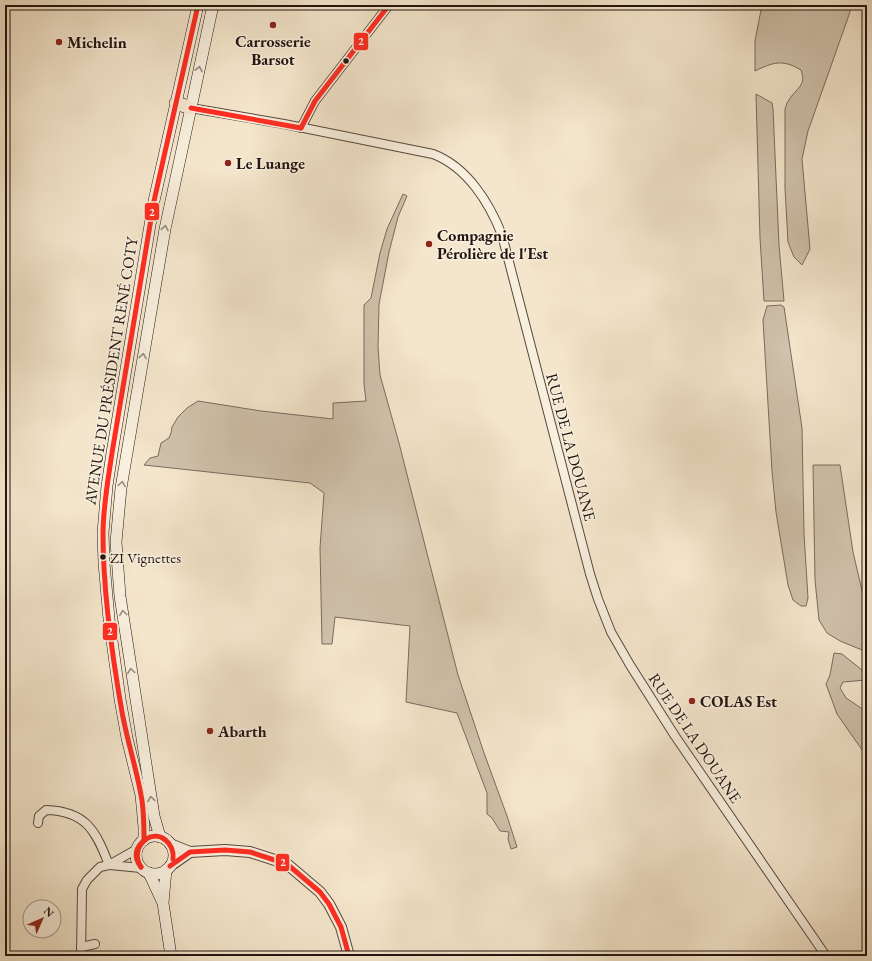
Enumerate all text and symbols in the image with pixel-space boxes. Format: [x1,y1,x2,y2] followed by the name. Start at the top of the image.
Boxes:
[268,20,278,30] marker: Carrosserie Barsot
[235,31,311,70] place label: Carrosserie Barsot
[67,32,127,53] place label: Michelin
[353,32,369,51] line badge: 2
[358,34,364,48] text: 2
[54,37,64,47] marker: Michelin
[341,56,351,66] unlabelled marker
[195,66,203,73] one-way arrow
[236,153,305,174] place label: Le Luange
[223,158,233,168] marker: Le Luange
[144,202,160,221] line badge: 2
[149,205,155,219] text: 2
[160,224,169,231] one-way arrow
[437,225,548,264] place label: Compagnie Pérolière de l'Est
[79,235,143,507] street label: AVENUE DU PRÉSIDENT RENÉ COTY
[424,239,434,249] marker: Compagnie Pérolière de l'Est
[138,353,147,359] one-way arrow
[541,371,601,523] street label: RUE DE LA DOUANE
[117,481,125,487] one-way arrow
[110,548,181,567] place label: ZI Vignettes
[98,552,108,562] marker: ZI Vignettes
[119,610,128,616] one-way arrow
[102,622,118,641] line badge: 2
[107,624,113,638] text: 2
[127,668,136,674] one-way arrow
[644,669,746,807] street label: RUE DE LA DOUANE
[700,691,777,712] place label: COLAS Est
[687,696,697,706] marker: COLAS Est
[217,721,267,742] place label: Abarth
[205,726,215,736] marker: Abarth
[147,796,156,802] one-way arrow
[275,853,290,872] line badge: 2
[280,855,286,869] text: 2
[22,899,62,939] north arrow
[41,904,57,920] text: N

